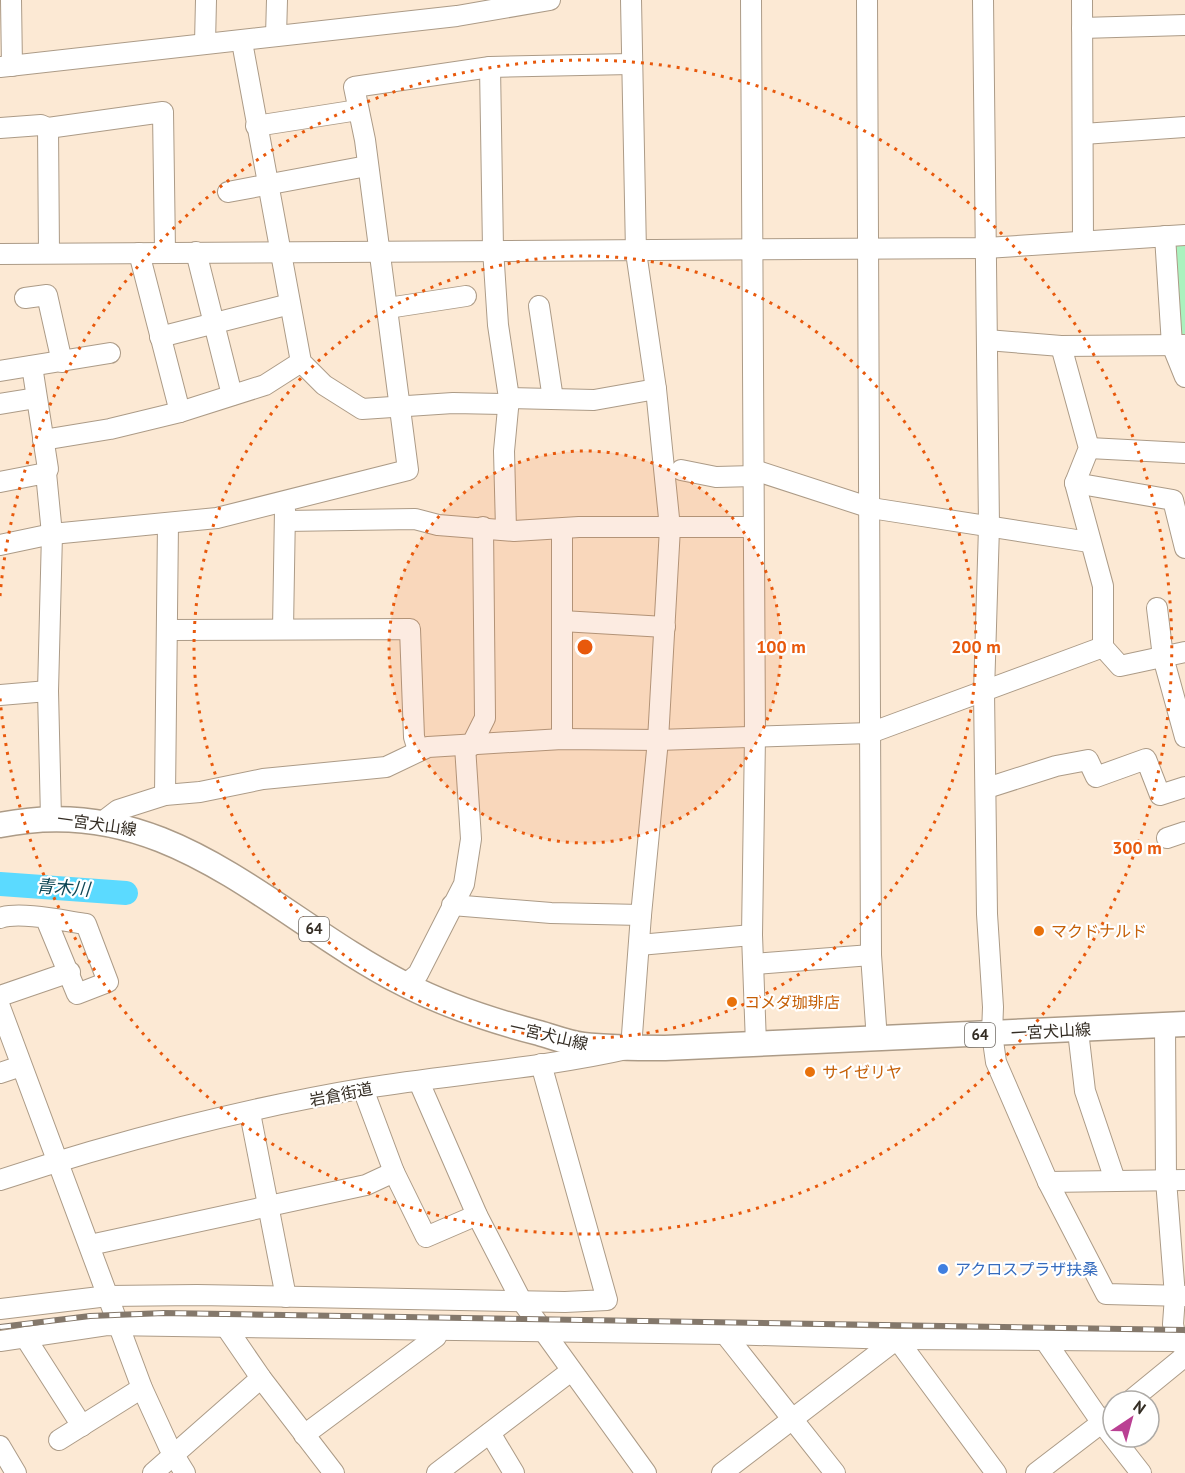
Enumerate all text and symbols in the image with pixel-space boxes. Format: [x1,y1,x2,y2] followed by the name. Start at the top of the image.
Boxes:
[756,635,806,658] text: 100 m
[951,635,1001,658] text: 200 m
[575,637,595,657] centre of rings
[56,809,138,839] street label: 一宮犬山線
[1112,836,1162,859] text: 300 m
[35,874,93,901] water label: 青木川
[299,917,329,941] road number: 64
[1051,921,1147,941] place label: マクドナルド
[1032,924,1046,938] marker: マクドナルド
[744,992,840,1012] place label: コメダ珈琲店
[725,995,739,1009] marker: コメダ珈琲店
[508,1016,590,1054] street label: 一宮犬山線
[1011,1019,1091,1043] street label: 一宮犬山線
[965,1023,995,1047] road number: 64
[822,1062,902,1082] place label: サイゼリヤ
[803,1065,817,1079] marker: サイゼリヤ
[308,1078,374,1110] street label: 岩倉街道
[955,1259,1098,1279] place label: アクロスプラザ扶桑
[936,1262,950,1276] marker: アクロスプラザ扶桑
[1101,1389,1161,1449] north arrow
[1130,1396,1150,1418] text: N

